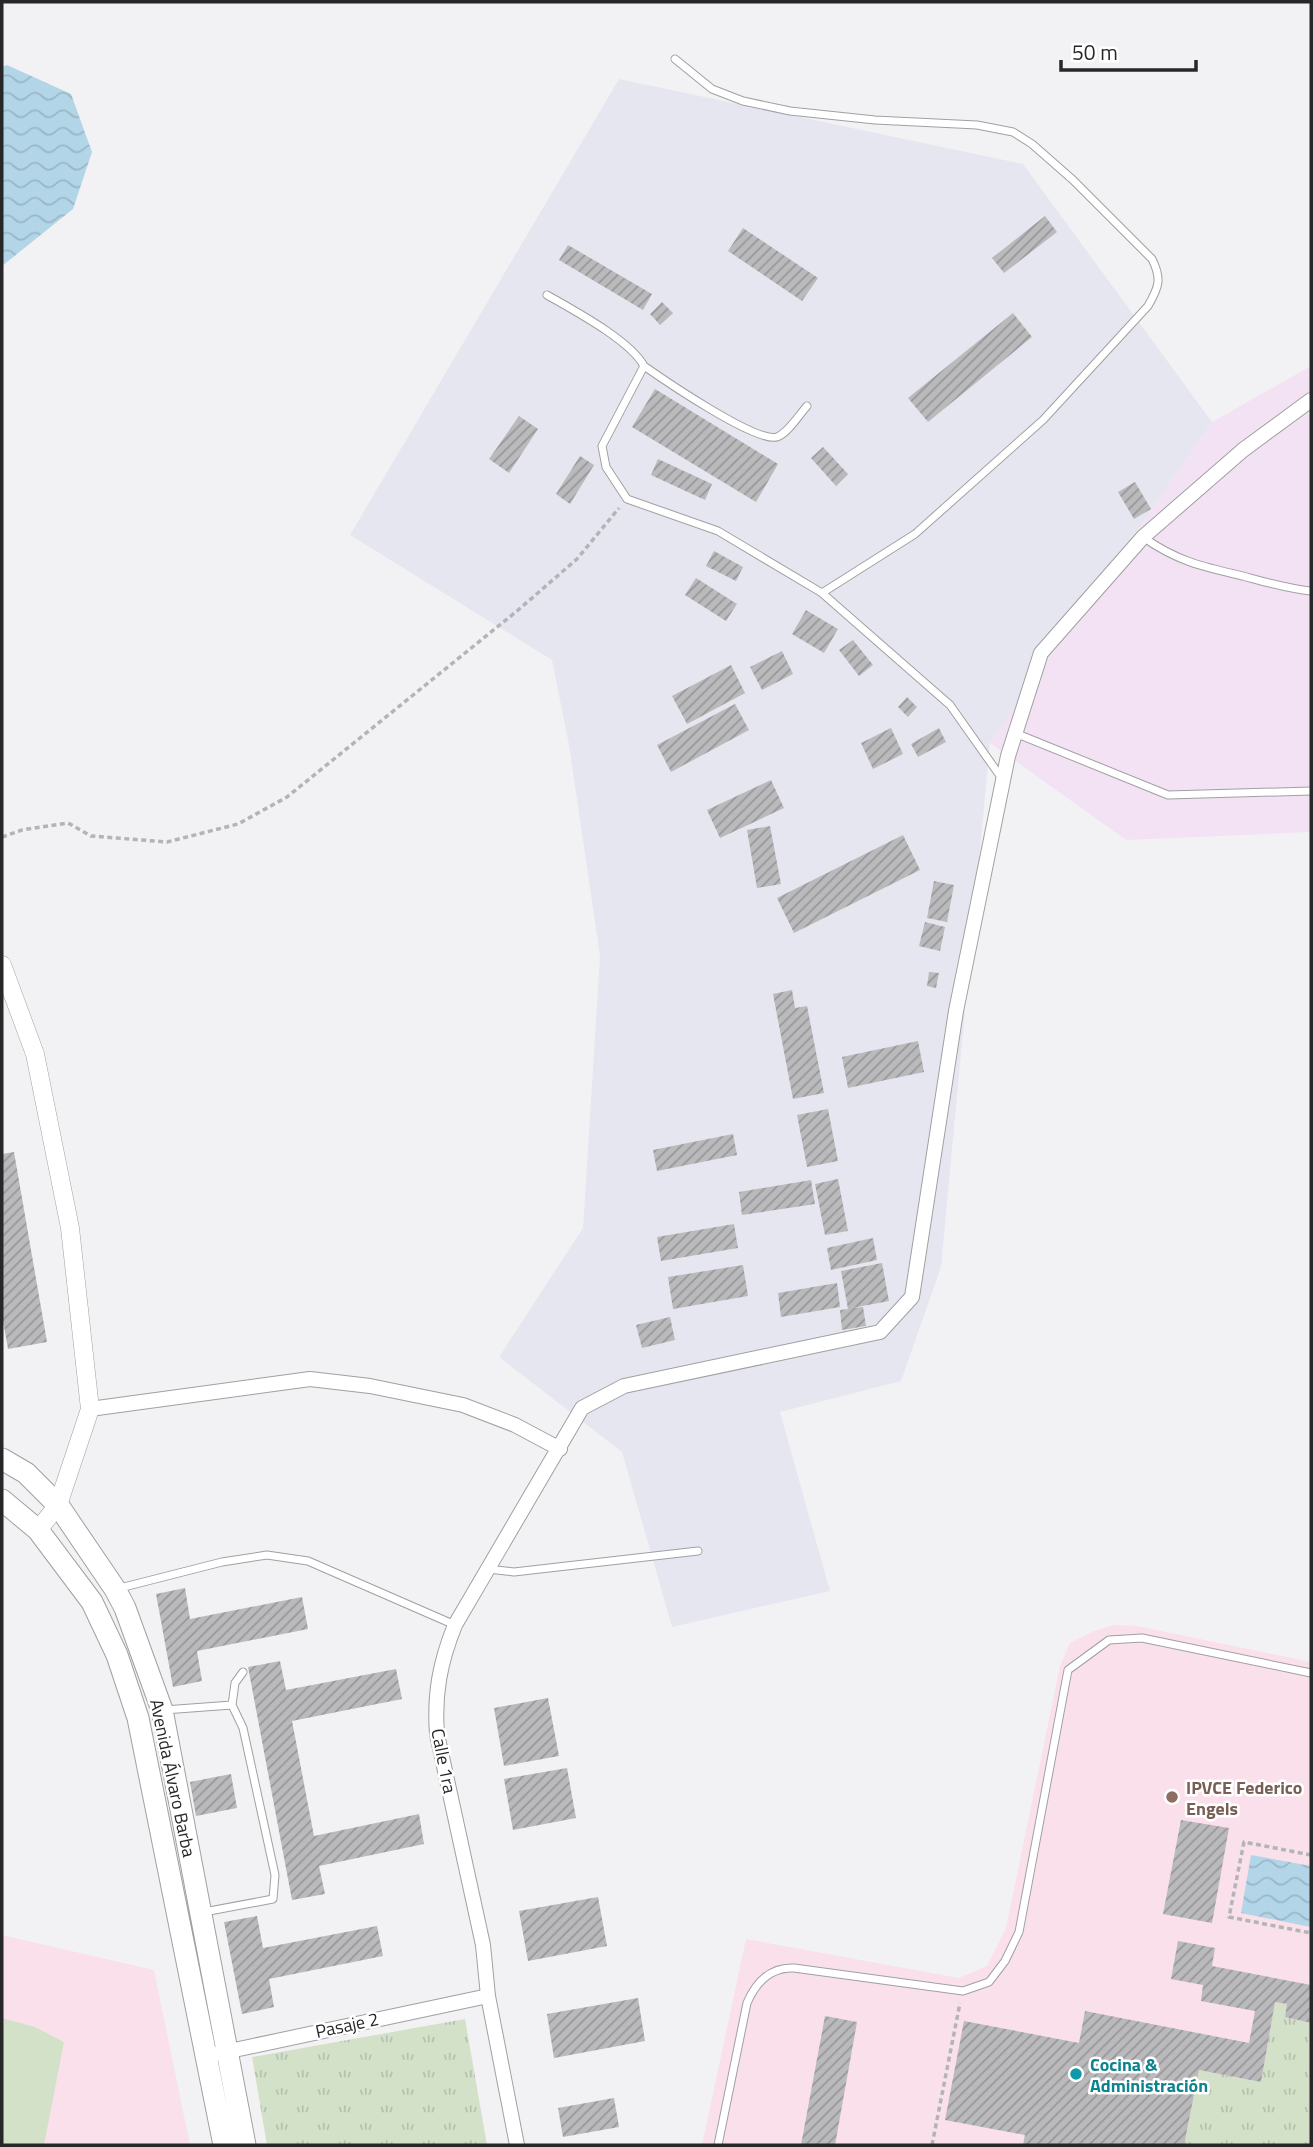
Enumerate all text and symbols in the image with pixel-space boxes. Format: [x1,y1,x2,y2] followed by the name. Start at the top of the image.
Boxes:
[1061,28,1196,72] scale bar
[1072,36,1118,68] text: 50 m
[143,1697,203,1859] street label: Avenida Álvaro Barba
[424,1726,464,1796] street label: Calle 1ra
[1186,1774,1302,1822] place label: IPVCE Federico Engels
[1164,1789,1180,1805] marker: IPVCE Federico Engels
[313,2005,381,2045] street label: Pasaje 2
[1090,2051,1208,2099] place label: Cocina & Administración
[1068,2066,1084,2082] marker: Cocina & Administración

